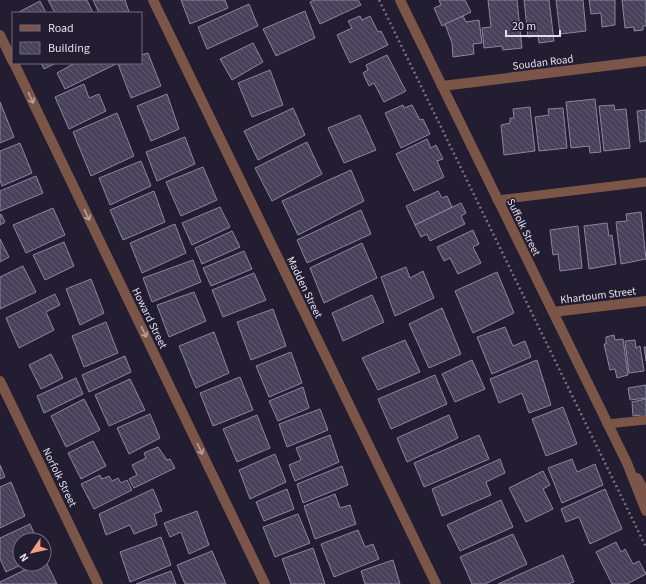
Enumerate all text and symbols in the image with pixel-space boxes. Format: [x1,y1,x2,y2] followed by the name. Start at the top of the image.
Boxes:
[12,12,142,64] legend
[506,12,560,38] scale bar
[512,18,536,35] text: 20 m
[48,20,74,37] text: Road
[48,40,90,57] text: Building
[512,51,574,74] street label: Soudan Road
[28,92,35,104] one-way arrow
[503,196,544,259] street label: Suffolk Street
[84,209,91,221] one-way arrow
[283,254,326,321] street label: Madden Street
[559,283,637,308] street label: Khartoum Street
[128,285,171,351] street label: Howard Street
[141,326,148,338] one-way arrow
[197,443,204,455] one-way arrow
[39,445,80,510] street label: Norfolk Street
[12,532,52,572] north arrow
[16,550,32,565] text: N

